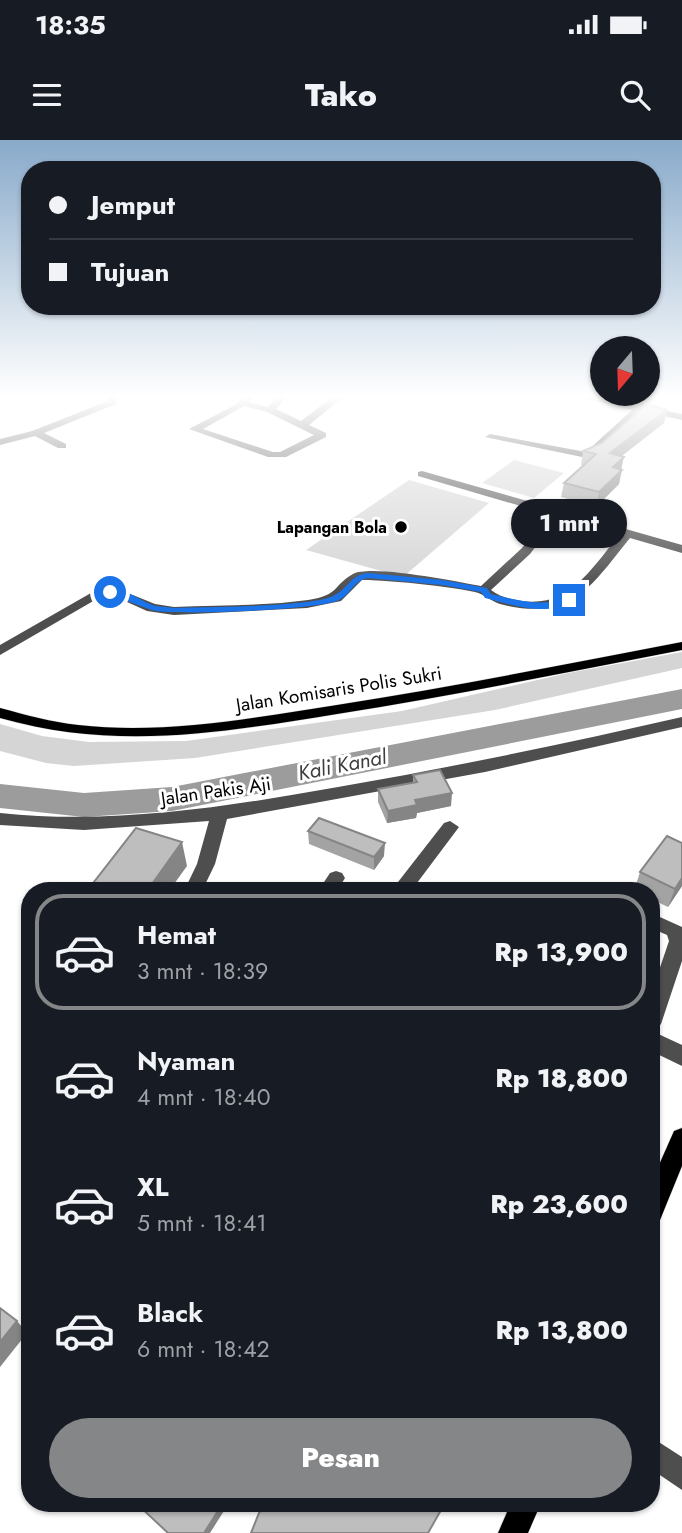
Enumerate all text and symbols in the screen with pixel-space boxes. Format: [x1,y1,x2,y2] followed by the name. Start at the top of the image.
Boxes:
[35,6,106,44] text: 18:35
[305,72,377,118] text: Tako
[28,76,66,114] icon: menu
[616,76,654,114] icon: search
[91,186,175,224] text: Jemput
[91,253,169,291] text: Tujuan
[590,336,660,406] north arrow
[590,336,660,406] map controls
[511,498,627,547] callout: 1 mnt
[539,506,599,540] text: 1 mnt
[277,516,387,539] place label: Lapangan Bola
[393,519,409,535] marker: Lapangan Bola
[94,576,126,608] route start
[553,584,585,616] route end
[231,659,444,719] street label: Jalan Komisaris Polis Sukri
[295,741,390,788] water label: Kali Kanal
[156,770,273,812] street label: Jalan Pakis Aji
[137,916,216,954] text: Hemat
[53,921,116,984] icon: car
[494,933,628,971] text: Rp 13,900
[137,954,268,988] text: 3 mnt · 18:39
[137,1042,236,1080] text: Nyaman
[53,1047,116,1110] icon: car
[495,1059,628,1097] text: Rp 18,800
[137,1080,271,1114] text: 4 mnt · 18:40
[137,1168,169,1206] text: XL
[53,1173,116,1236] icon: car
[490,1185,628,1223] text: Rp 23,600
[137,1206,267,1240] text: 5 mnt · 18:41
[137,1294,203,1332] text: Black
[53,1299,116,1362] icon: car
[495,1311,628,1349] text: Rp 13,800
[137,1332,270,1366] text: 6 mnt · 18:42
[49,1418,632,1498] button: Pesan

